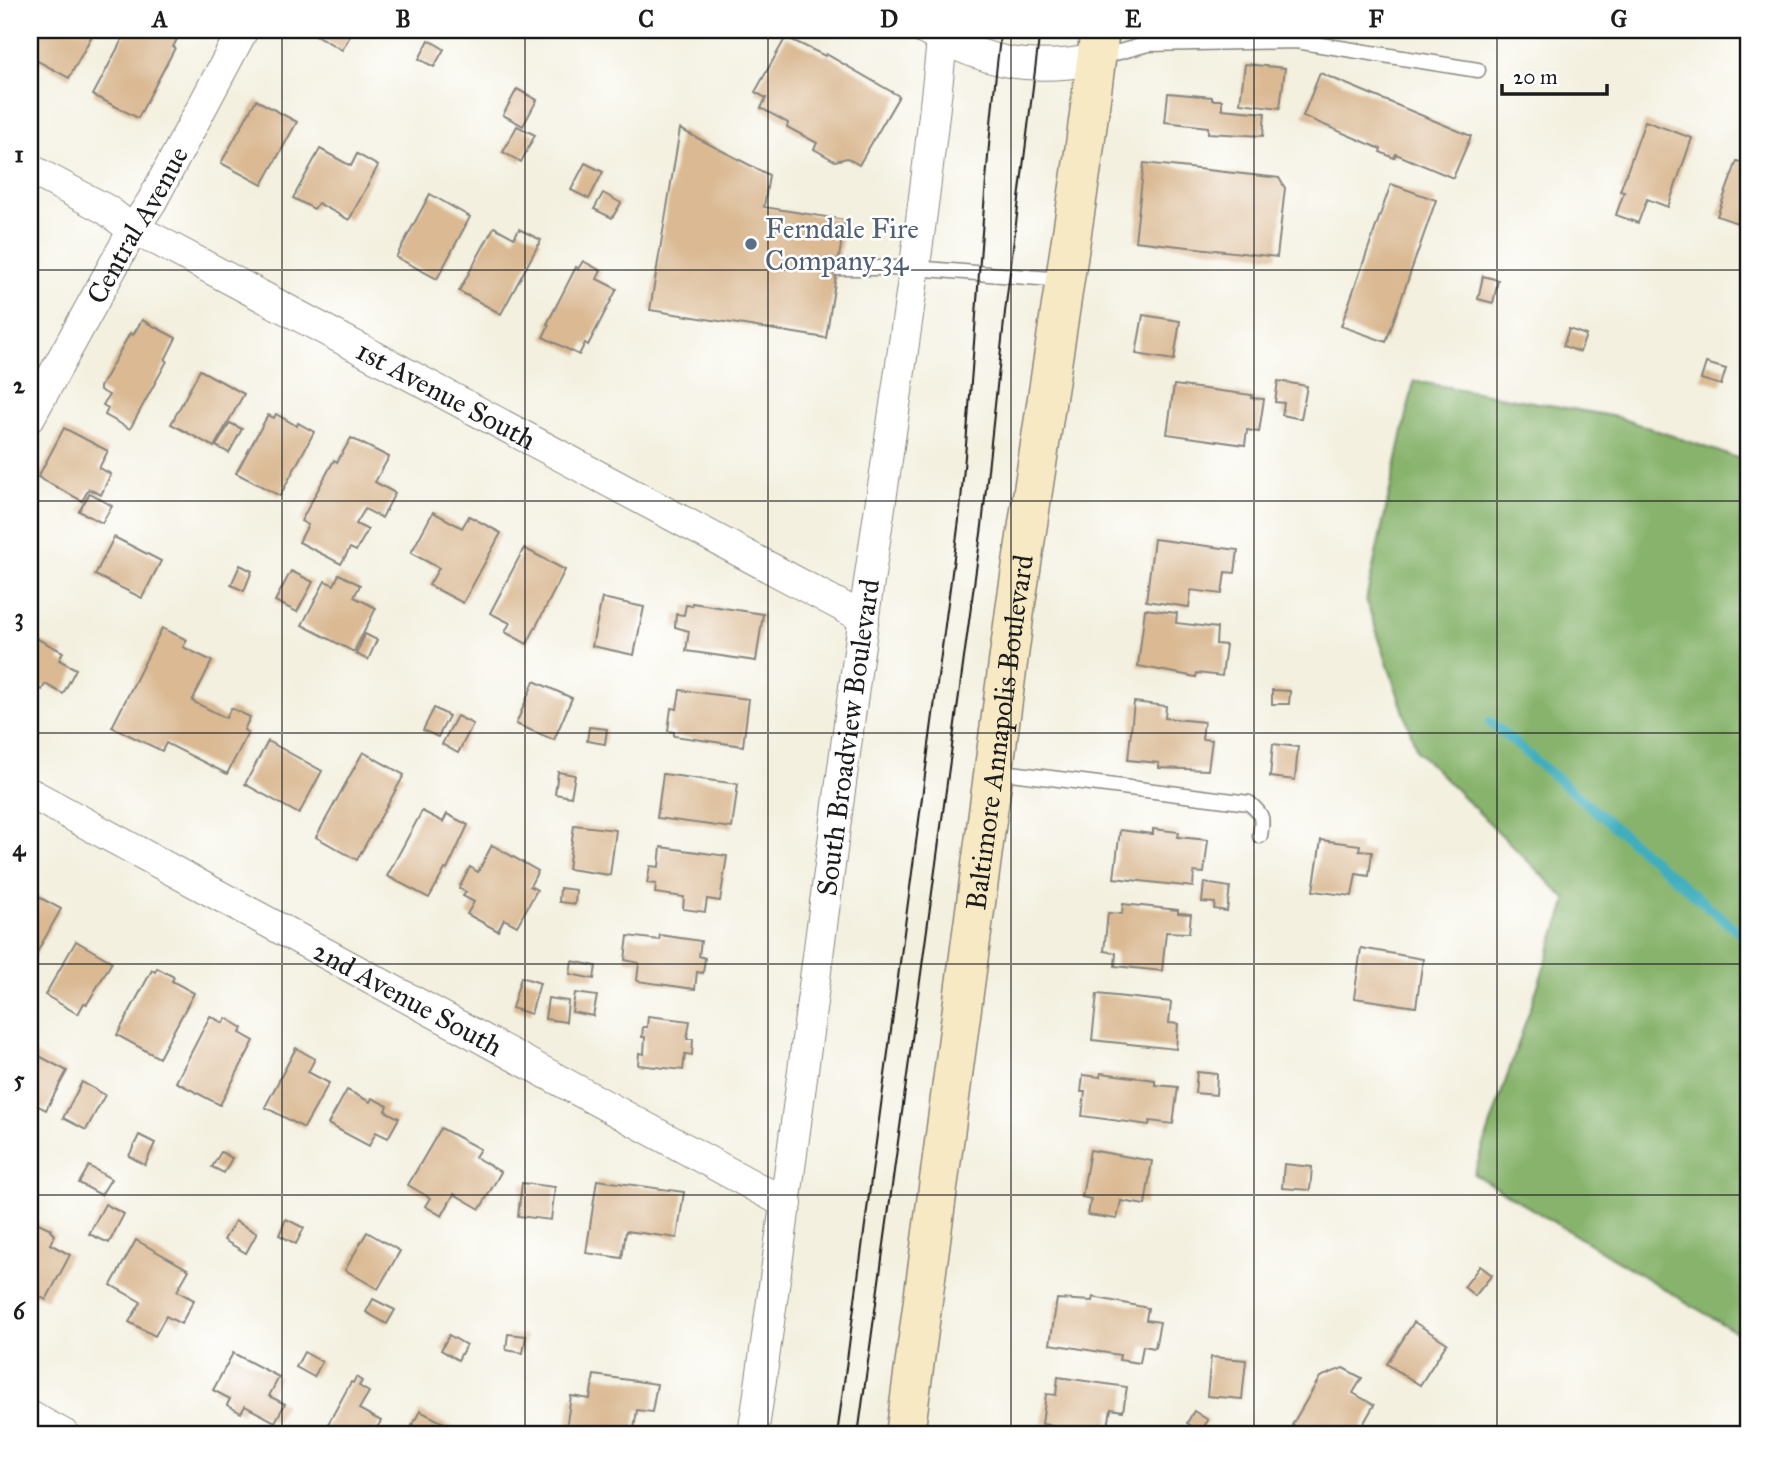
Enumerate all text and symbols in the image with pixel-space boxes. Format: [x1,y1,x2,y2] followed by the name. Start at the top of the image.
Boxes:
[150,5,168,33] text: A
[395,5,411,33] text: B
[638,5,654,33] text: C
[880,5,898,33] text: D
[1125,5,1142,33] text: E
[1368,5,1384,33] text: F
[1611,5,1628,33] text: G
[1502,52,1608,96] scale bar
[1513,64,1558,90] text: 20 m
[14,140,24,168] text: 1
[79,140,196,310] street label: Central Avenue
[765,211,919,278] place label: Ferndale Fire Company 34
[743,236,759,252] marker: Ferndale Fire Company 34
[350,333,542,457] street label: 1st Avenue South
[13,371,25,399] text: 2
[958,552,1041,912] street label: Baltimore Annapolis Boulevard
[809,577,887,898] street label: South Broadview Boulevard
[14,603,24,632] text: 3
[13,834,27,862] text: 4
[307,933,509,1064] street label: 2nd Avenue South
[14,1065,25,1093] text: 5
[13,1297,26,1325] text: 6

